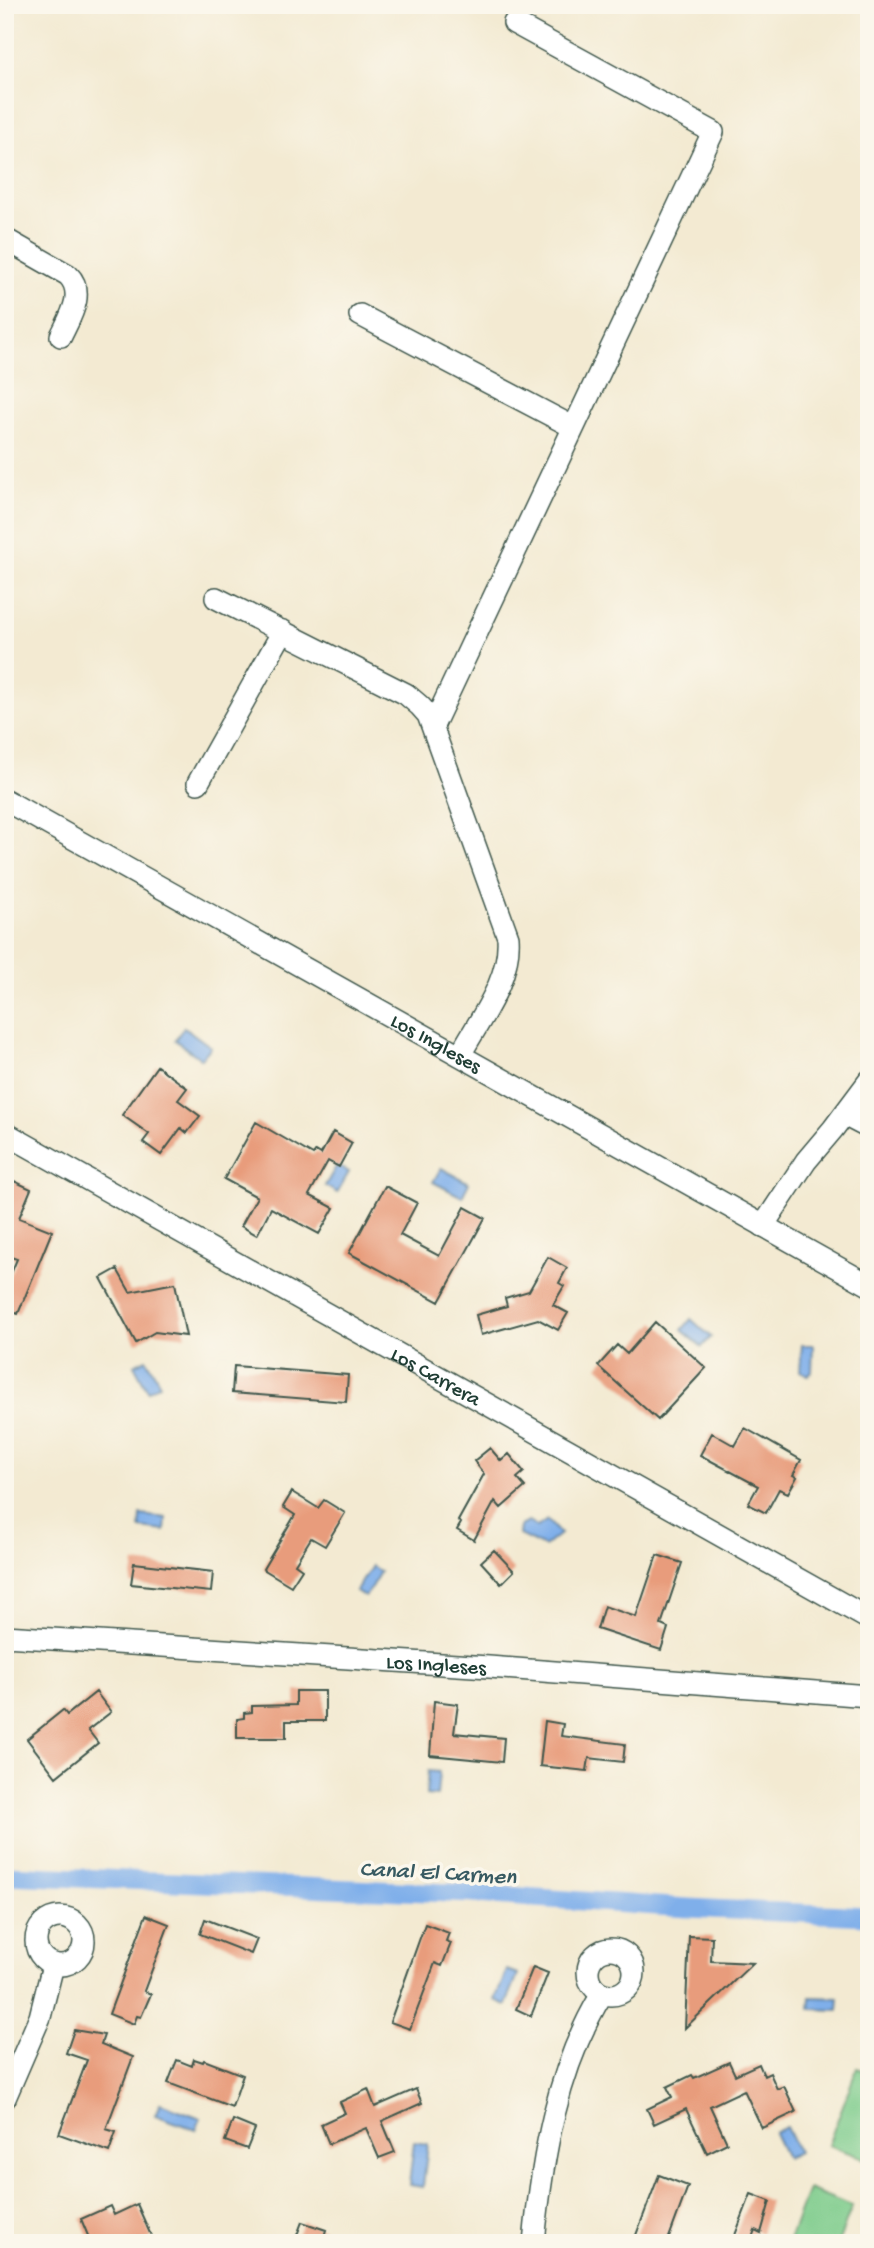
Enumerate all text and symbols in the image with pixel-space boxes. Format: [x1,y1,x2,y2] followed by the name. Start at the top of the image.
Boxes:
[385,1010,486,1081] street label: Los Ingleses
[385,1344,485,1415] street label: Los Carrera
[385,1651,488,1683] street label: Los Ingleses
[359,1857,518,1892] water label: Canal El Carmen

